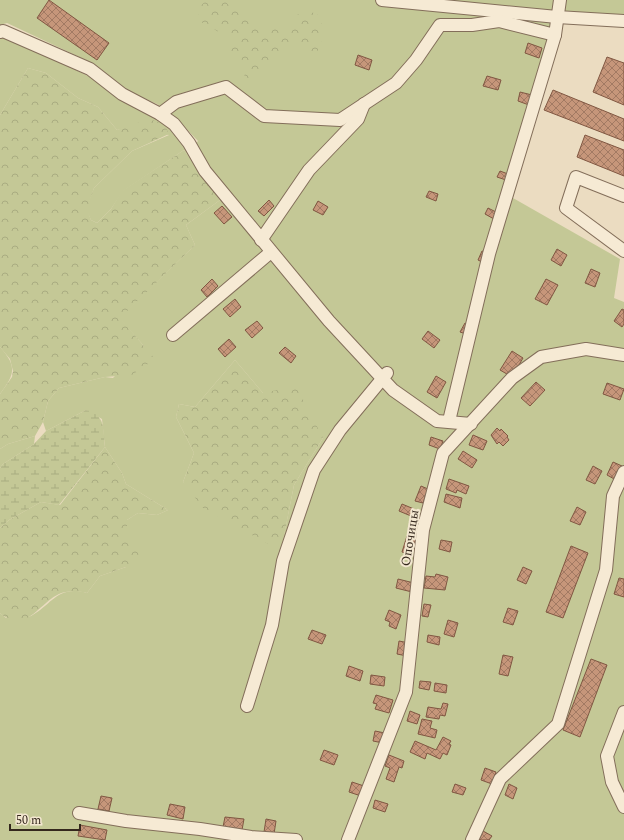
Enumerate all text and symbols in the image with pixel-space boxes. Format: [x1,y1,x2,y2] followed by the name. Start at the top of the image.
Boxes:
[396,508,424,568] street label: Опочицы
[10,806,80,832] scale bar
[16,811,41,830] text: 50 m

